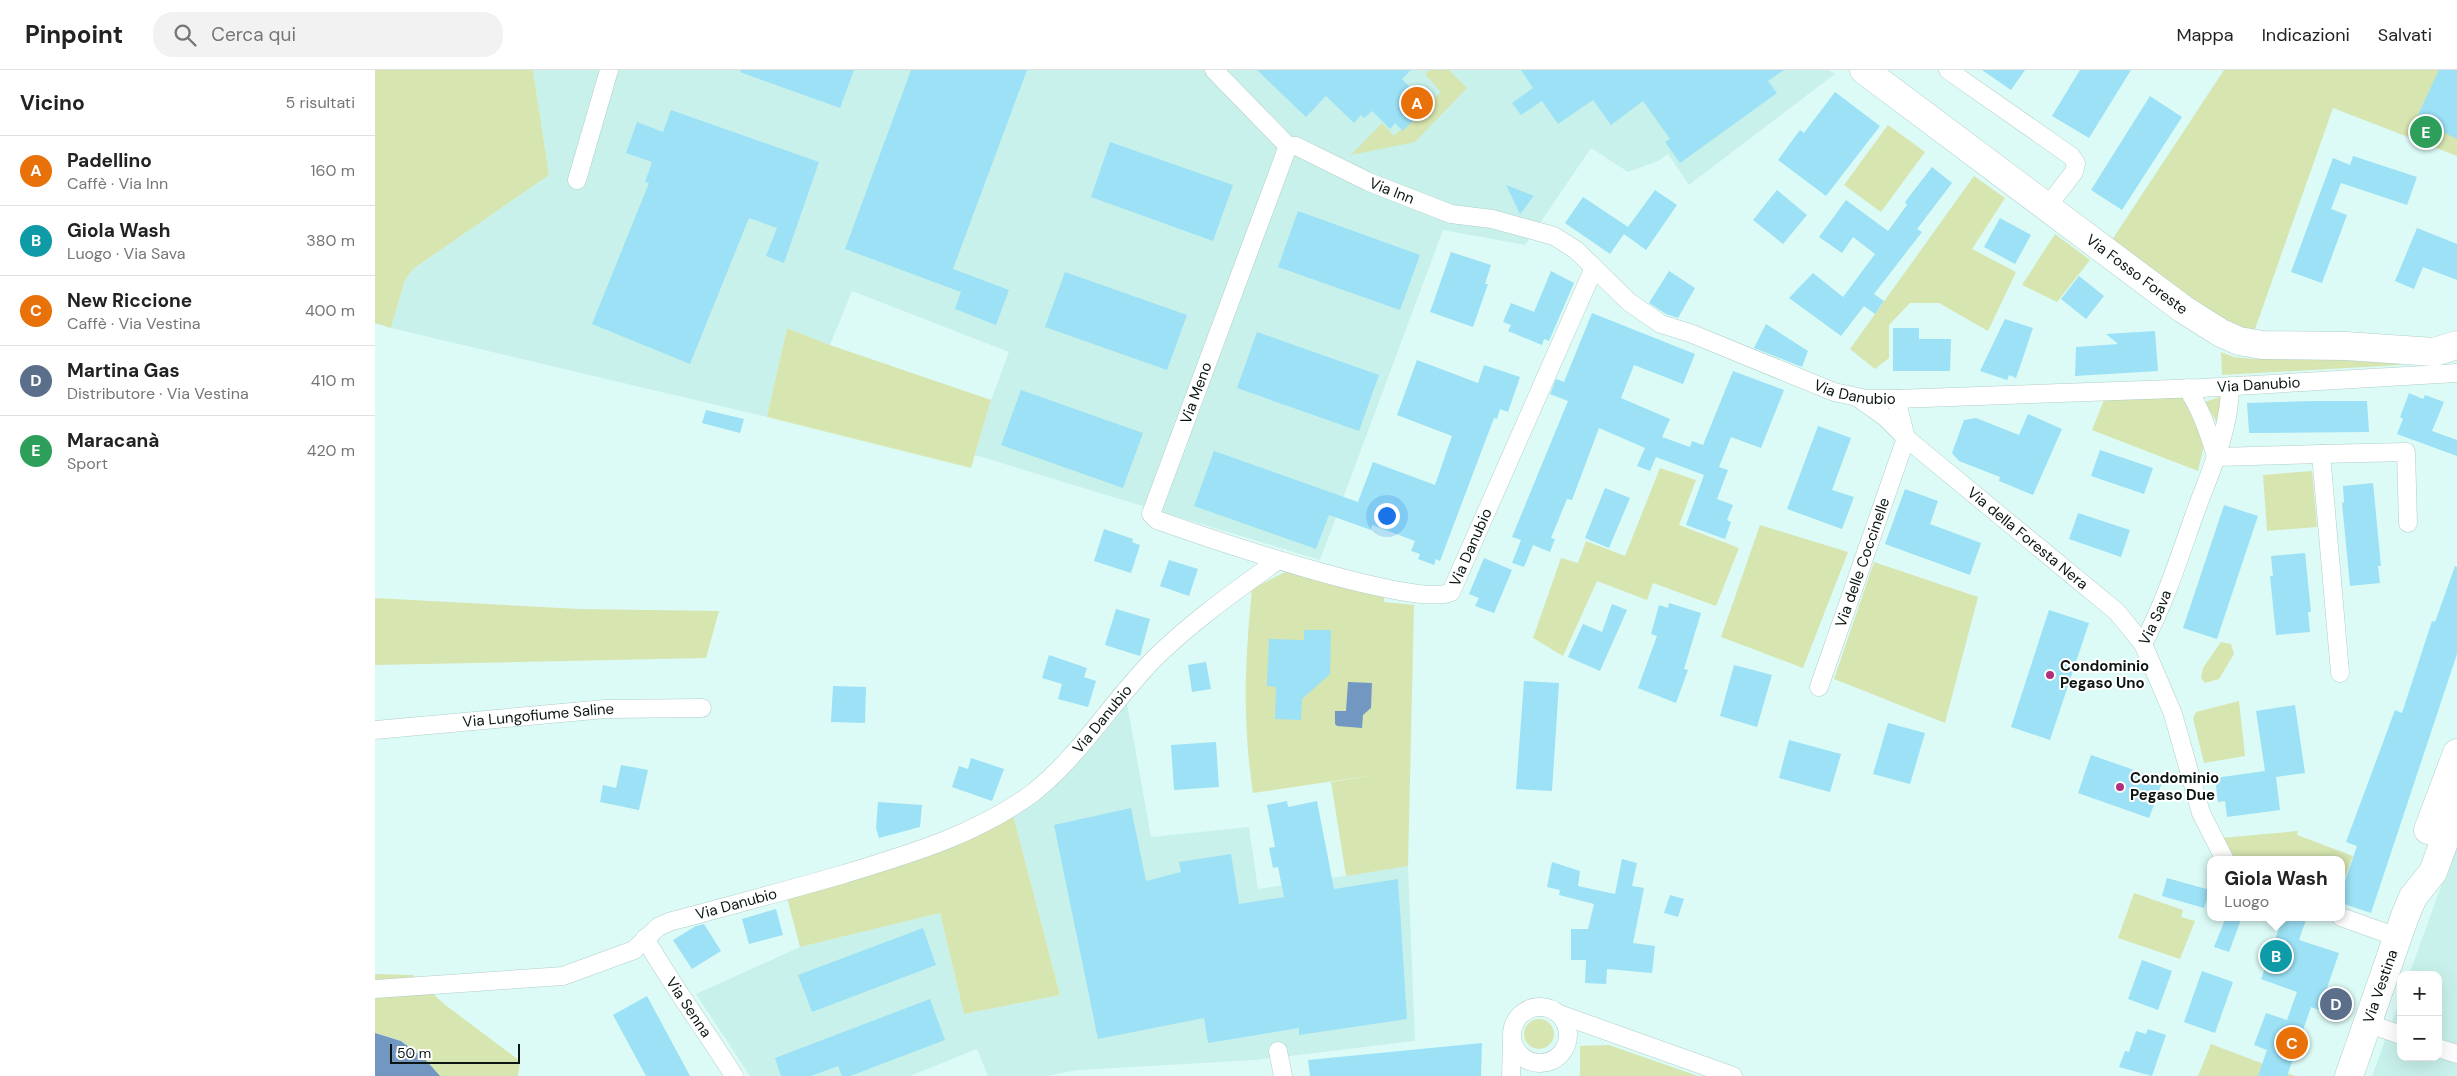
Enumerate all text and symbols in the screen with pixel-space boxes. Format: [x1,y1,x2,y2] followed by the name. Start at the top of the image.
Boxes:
[153,12,503,57] search box
[25,19,123,50] text: Pinpoint
[171,21,199,49] icon: search
[211,22,296,47] text: Cerca qui
[2176,23,2234,47] text: Mappa
[2262,23,2350,47] text: Indicazioni
[2378,23,2432,47] text: Salvati
[1401,84,1433,122] pin: A
[20,89,85,117] text: Vicino
[286,92,355,113] text: 5 risultati
[2410,113,2442,151] pin: E
[67,148,152,173] text: Padellino
[30,160,42,181] text: A
[311,160,355,181] text: 160 m
[67,173,168,194] text: Caffè · Via Inn
[1367,173,1417,209] street label: Via Inn
[67,218,170,243] text: Giola Wash
[31,230,41,251] text: B
[306,230,355,251] text: 380 m
[2082,230,2192,319] street label: Via Fosso Foreste
[67,243,185,264] text: Luogo · Via Sava
[67,288,192,313] text: New Riccione
[30,300,42,321] text: C
[305,300,355,321] text: 400 m
[67,313,200,334] text: Caffè · Via Vestina
[67,358,180,383] text: Martina Gas
[1176,359,1216,427] street label: Via Meno
[30,370,42,391] text: D
[311,370,355,391] text: 410 m
[2216,372,2301,397] street label: Via Danubio
[1811,375,1896,409] street label: Via Danubio
[67,383,249,404] text: Distributore · Via Vestina
[67,428,159,453] text: Maracanà
[31,440,41,461] text: E
[307,440,355,461] text: 420 m
[67,453,108,474] text: Sport
[1963,483,2092,594] street label: Via della Foresta Nera
[1831,495,1894,630] street label: Via delle Coccinelle
[1374,503,1400,529] your location
[1445,505,1497,590] street label: Via Danubio
[2134,587,2176,648] street label: Via Sava
[2060,656,2149,693] place label: Condominio Pegaso Uno
[2044,669,2056,681] marker: Condominio Pegaso Uno
[1068,680,1137,758] street label: Via Danubio
[462,699,614,732] street label: Via Lungofiume Saline
[2130,768,2219,805] place label: Condominio Pegaso Due
[2114,781,2126,793] marker: Condominio Pegaso Due
[2207,856,2345,921] popup
[2224,866,2328,891] text: Giola Wash
[693,883,779,924] street label: Via Danubio
[2224,891,2269,912] text: Luogo
[2260,937,2292,975] pin: B
[2358,947,2403,1026] street label: Via Vestina
[2397,971,2442,1061] map controls
[2397,971,2442,1016] button: +
[661,973,716,1041] street label: Via Senna
[2320,985,2352,1023] pin: D
[2397,1016,2442,1061] button: −
[2276,1024,2308,1062] pin: C
[390,1041,520,1064] scale bar
[397,1044,431,1062] text: 50 m

